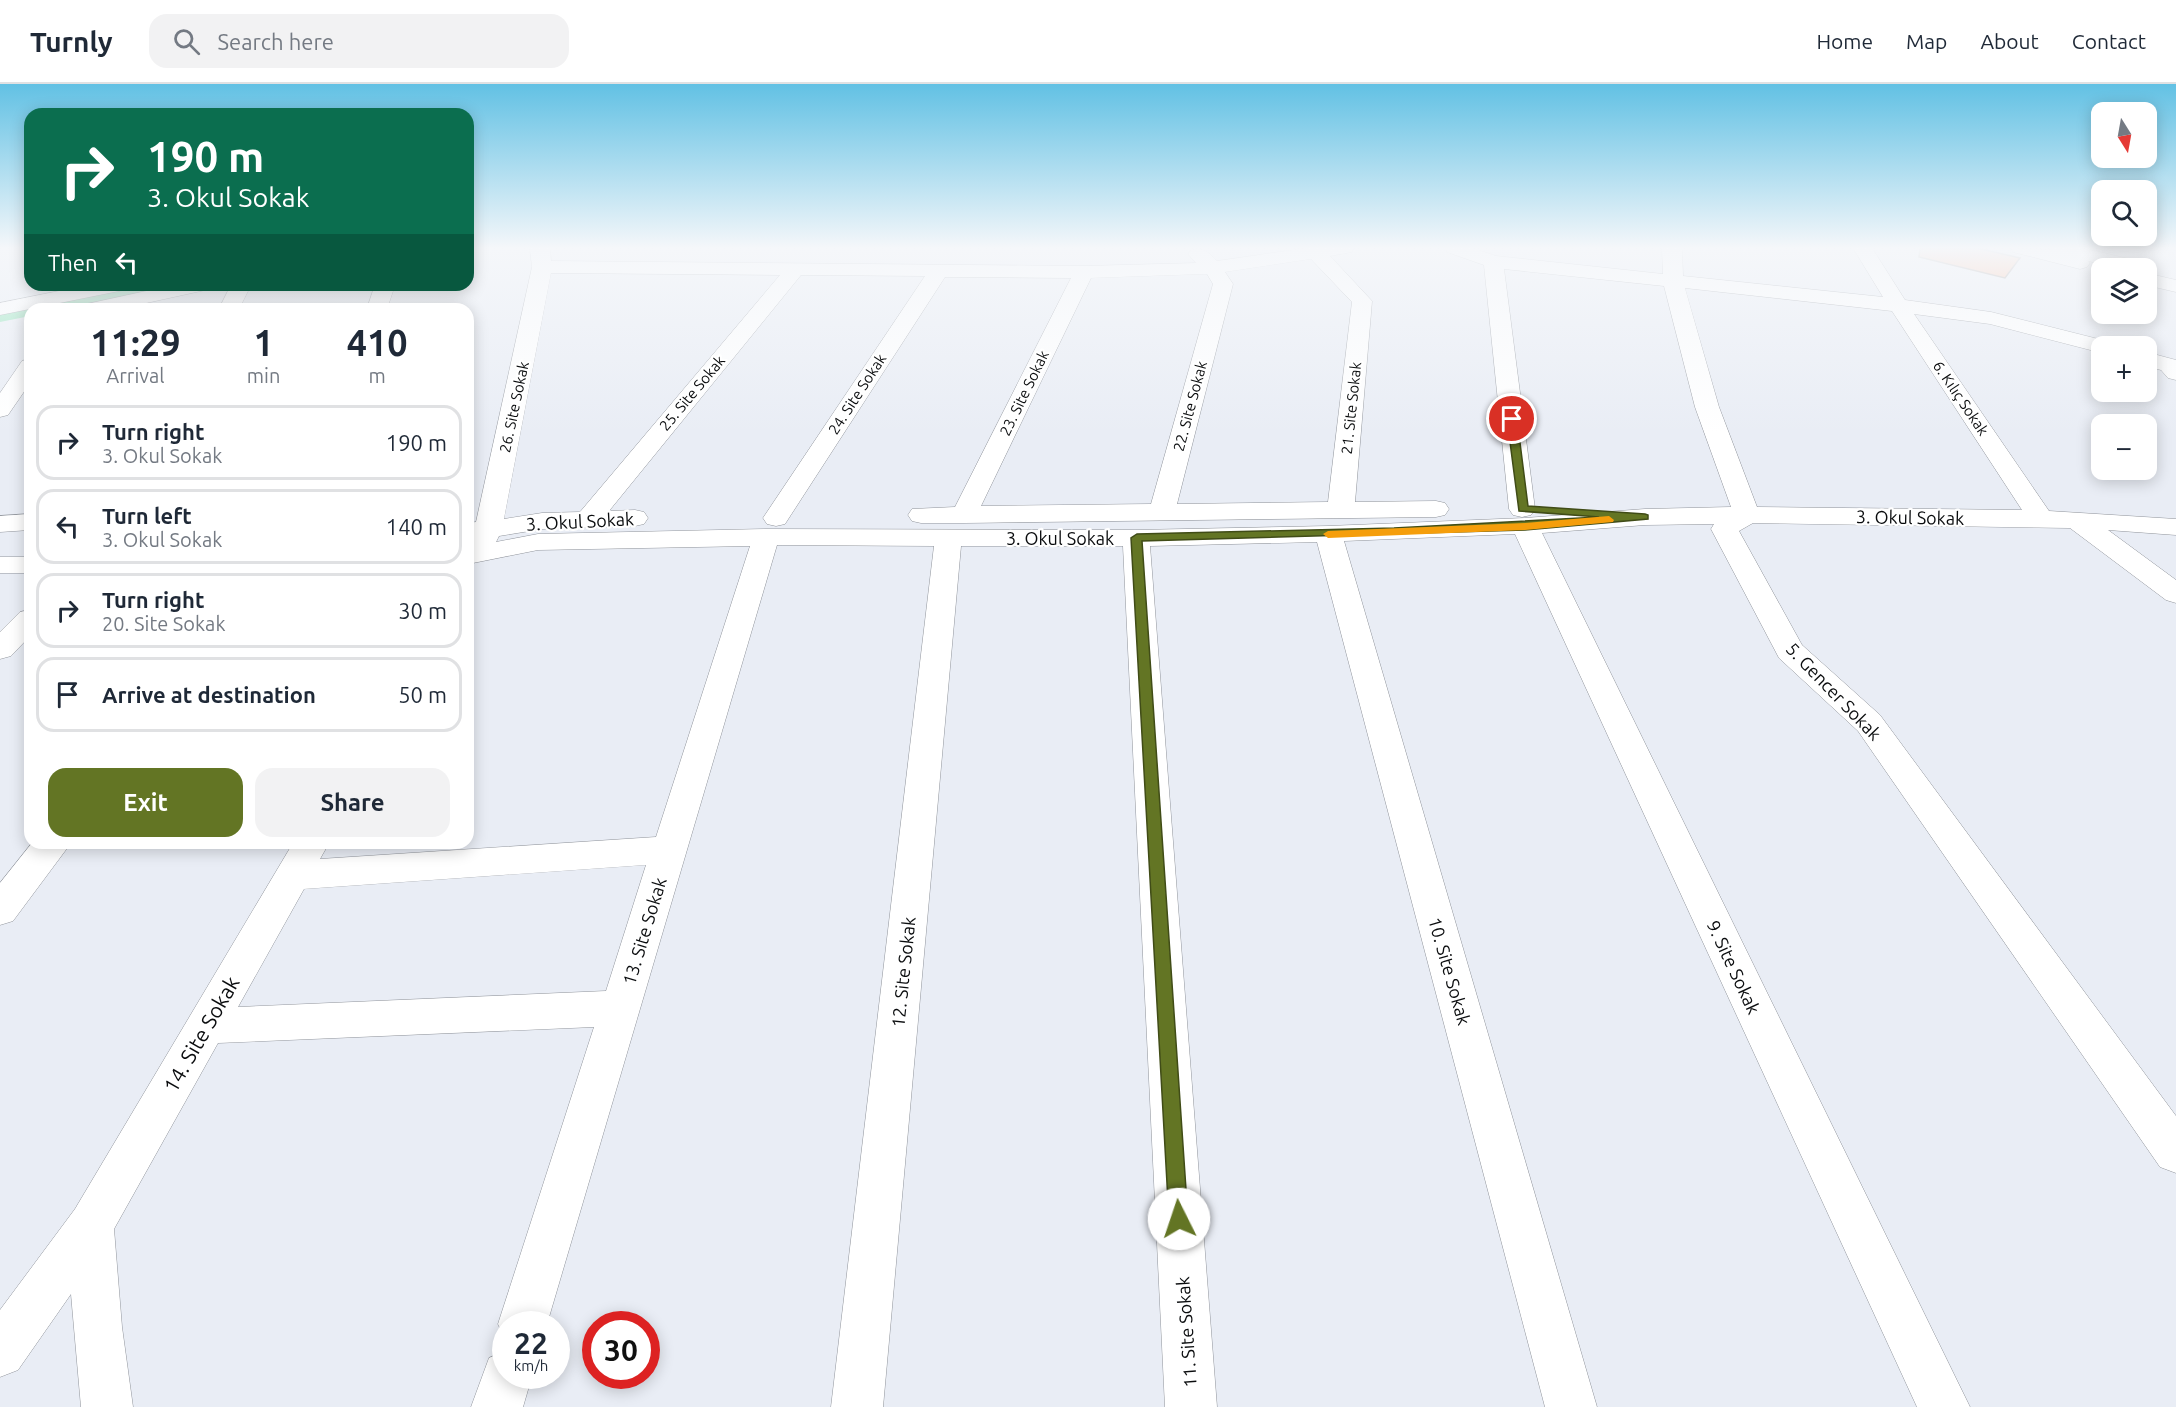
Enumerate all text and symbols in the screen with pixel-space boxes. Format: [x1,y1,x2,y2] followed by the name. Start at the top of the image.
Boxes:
[149,14,569,68] search box
[170,25,203,58] icon: search
[30,26,113,57] text: Turnly
[218,29,334,54] text: Search here
[1816,29,1873,53] text: Home
[1906,29,1947,53] text: Map
[1980,29,2039,53] text: About
[2072,29,2146,53] text: Contact
[2091,102,2157,168] north arrow
[2091,102,2157,480] map controls
[48,132,126,210] icon: right
[147,133,264,180] text: 190 m
[2091,180,2157,246] button: search
[147,182,309,212] text: 3. Okul Sokak
[110,246,143,279] icon: left
[48,250,98,275] text: Then
[2091,258,2157,324] button: layers
[90,322,180,363] text: 11:29
[253,322,274,363] text: 1
[347,322,408,363] text: 410
[2091,336,2157,402] button: +
[996,347,1052,438] street label: 23. Site Sokak
[825,350,890,437] street label: 24. Site Sokak
[656,352,729,434] street label: 25. Site Sokak
[1930,358,1992,439] street label: 6. Kılıç Sokak
[1170,359,1210,453] street label: 22. Site Sokak
[496,360,532,454] street label: 26. Site Sokak
[1338,361,1364,455] street label: 21. Site Sokak
[106,364,165,387] text: Arrival
[247,364,280,387] text: min
[369,364,386,387] text: m
[1486,393,1537,444] pin
[1495,402,1528,435] icon: arrive
[2091,414,2157,480] button: −
[102,419,204,444] text: Turn right
[51,426,84,459] icon: right
[386,430,447,455] text: 190 m
[102,444,222,467] text: 3. Okul Sokak
[102,503,192,528] text: Turn left
[1856,506,1964,528] street label: 3. Okul Sokak
[525,508,635,534] street label: 3. Okul Sokak
[51,510,84,543] icon: left
[386,514,447,539] text: 140 m
[102,528,222,551] text: 3. Okul Sokak
[1006,528,1114,548] street label: 3. Okul Sokak
[102,587,204,612] text: Turn right
[51,594,84,627] icon: right
[398,598,447,623] text: 30 m
[102,612,225,635] text: 20. Site Sokak
[1783,638,1885,744] street label: 5. Gencer Sokak
[51,678,84,711] icon: arrive
[102,682,316,707] text: Arrive at destination
[398,682,447,707] text: 50 m
[48,768,243,837] button: Exit
[255,768,450,837] button: Share
[618,875,670,987] street label: 13. Site Sokak
[1425,915,1475,1027] street label: 10. Site Sokak
[887,916,919,1028] street label: 12. Site Sokak
[1704,917,1764,1017] street label: 9. Site Sokak
[158,972,244,1096] street label: 14. Site Sokak
[1147,1187,1211,1251] position arrow
[1172,1276,1200,1388] street label: 11. Site Sokak
[582,1311,660,1389] speed limit sign: 30
[514,1326,548,1360] text: 22
[514,1357,548,1374] text: km/h

